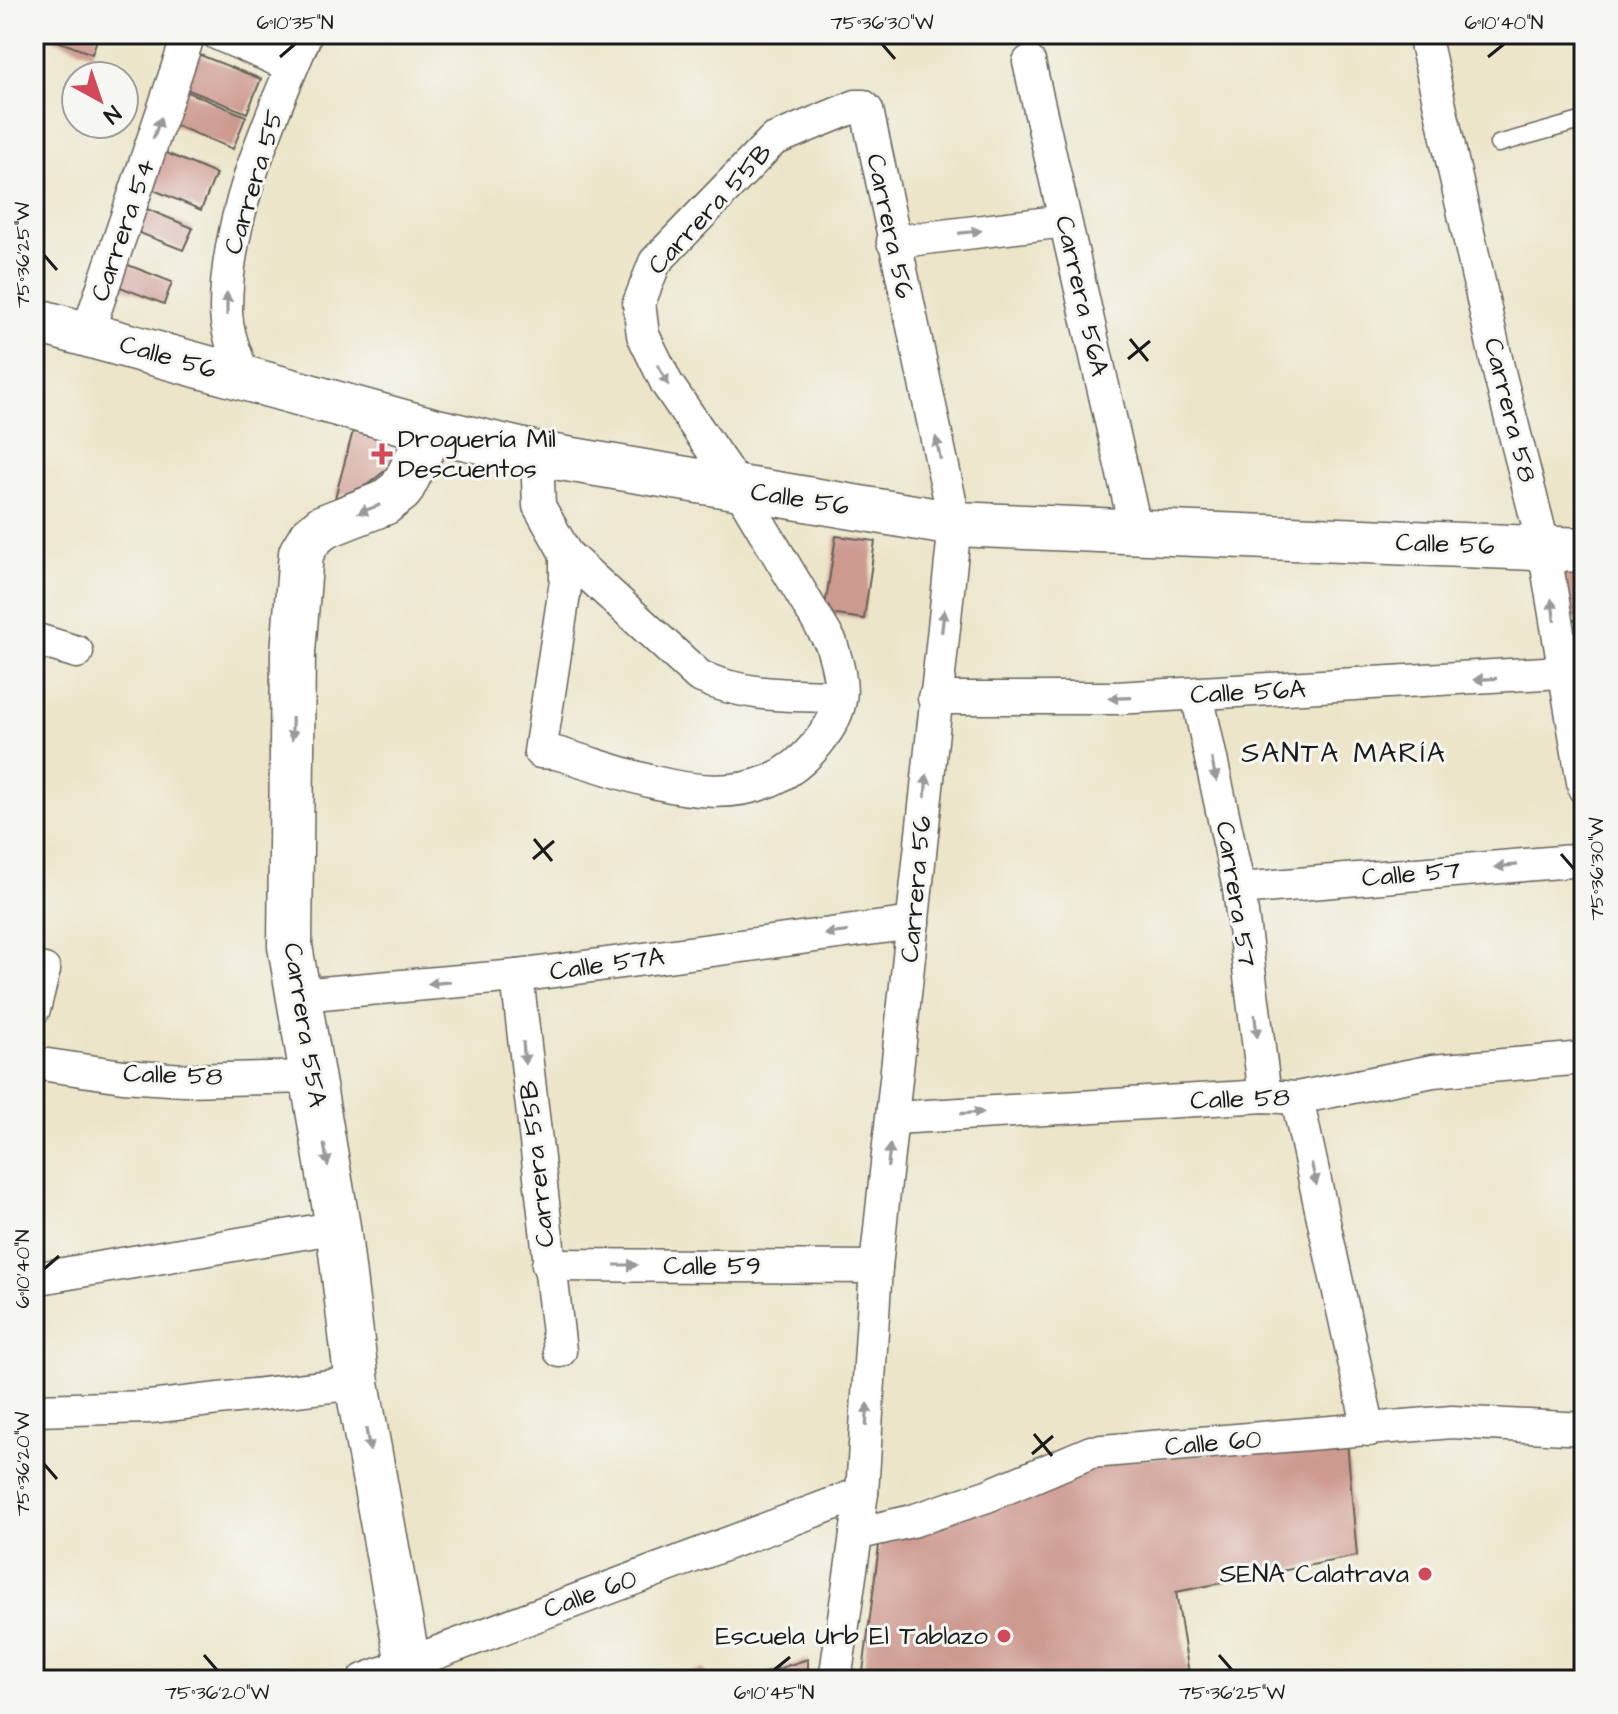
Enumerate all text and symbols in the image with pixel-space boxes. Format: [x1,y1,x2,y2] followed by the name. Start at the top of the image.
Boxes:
[257,9,333,37] text: 6°10'35"N
[830,9,934,37] text: 75°36'30"W
[1465,9,1543,37] text: 6°10'40"N
[60,60,140,140] north arrow
[96,98,127,131] text: N
[215,105,293,259] street label: Carrera 55
[152,116,164,140] one-way arrow
[640,135,780,283] street label: Carrera 55B
[857,150,923,302] street label: Carrera 56
[82,154,164,306] street label: Carrera 54
[9,202,37,308] text: 75°36'25"W
[1046,212,1118,380] street label: Carrera 56A
[958,226,983,239] one-way arrow
[221,291,233,316] one-way arrow
[115,326,221,388] street label: Calle 56
[1475,334,1545,486] street label: Carrera 58
[657,364,670,387] one-way arrow
[398,421,556,487] place label: Droguería Mil Descuentos
[931,435,944,460] one-way arrow
[373,445,391,463] marker: Droguería Mil Descuentos
[748,473,852,525] street label: Calle 56
[356,503,380,516] one-way arrow
[1395,524,1495,564] street label: Calle 56
[1546,597,1559,622] one-way arrow
[937,608,950,633] one-way arrow
[1189,671,1307,713] street label: Calle 56A
[1472,672,1497,685] one-way arrow
[1107,691,1132,704] one-way arrow
[285,717,298,742] one-way arrow
[1241,734,1447,773] district label: SANTA MARÍA
[1208,758,1220,783] one-way arrow
[919,773,932,798] one-way arrow
[892,814,940,964] street label: Carrera 56
[1583,817,1611,921] text: 75°36'30"W
[1207,819,1265,969] street label: Carrera 57
[1360,852,1462,896] street label: Calle 57
[1493,860,1518,873] one-way arrow
[823,927,848,940] one-way arrow
[547,938,667,990] street label: Calle 57A
[274,940,336,1110] street label: Carrera 55A
[426,976,451,989] one-way arrow
[1250,1014,1263,1039] one-way arrow
[518,1041,531,1066] one-way arrow
[123,1055,224,1095] street label: Calle 58
[510,1079,564,1249] street label: Carrera 55B
[1190,1079,1291,1119] street label: Calle 58
[960,1106,985,1119] one-way arrow
[320,1143,332,1168] one-way arrow
[883,1143,896,1168] one-way arrow
[1308,1162,1321,1187] one-way arrow
[9,1230,37,1308] text: 6°10'40"N
[663,1248,761,1284] street label: Calle 59
[614,1259,639,1271] one-way arrow
[861,1402,874,1427] one-way arrow
[9,1412,37,1516] text: 75°36'20"W
[1163,1421,1263,1465] street label: Calle 60
[362,1427,374,1452] one-way arrow
[1220,1556,1409,1592] place label: SENA Calatrava
[538,1560,642,1628] street label: Calle 60
[1416,1565,1434,1583] marker: SENA Calatrava
[715,1618,988,1654] place label: Escuela Urb El Tablazo
[995,1627,1013,1645] marker: Escuela Urb El Tablazo
[165,1679,269,1707] text: 75°36'20"W
[734,1679,814,1707] text: 6°10'45"N
[1179,1679,1285,1707] text: 75°36'25"W

